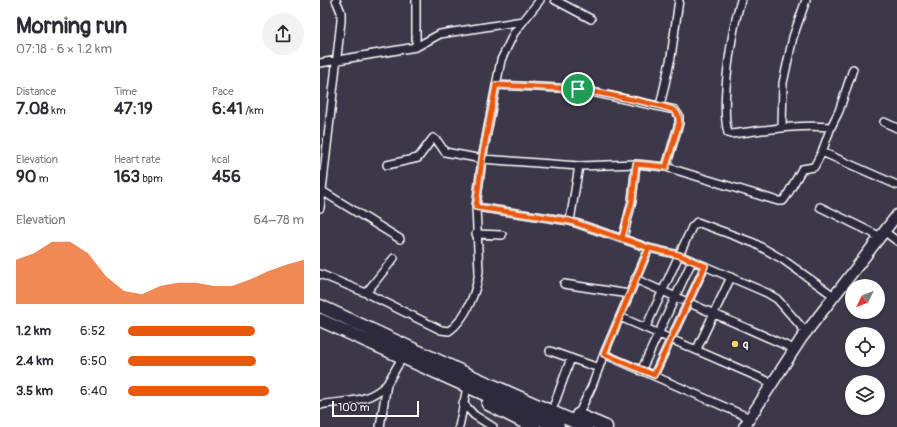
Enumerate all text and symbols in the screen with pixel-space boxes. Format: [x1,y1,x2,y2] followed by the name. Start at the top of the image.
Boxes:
[16,12,127,40] text: Morning run
[262,13,304,55] button: share
[16,41,112,57] text: 07:18 · 6 × 1.2 km
[561,72,595,106] pin
[567,78,589,100] icon: arrive
[16,85,56,98] text: Distance
[114,85,137,98] text: Time
[212,85,234,98] text: Pace
[16,98,49,119] text: 7.08
[114,98,153,119] text: 47:19
[212,98,243,119] text: 6:41
[49,104,66,117] text: km
[243,104,264,117] text: /km
[16,153,58,166] text: Elevation
[114,153,160,166] text: Heart rate
[212,153,230,166] text: kcal
[16,166,36,187] text: 90
[114,166,140,187] text: 163
[212,166,241,187] text: 456
[36,172,49,185] text: m
[140,172,163,185] text: bpm
[16,212,66,228] text: Elevation
[253,212,304,228] text: 64–78 m
[845,279,885,319] north arrow
[845,279,885,415] map controls
[16,323,51,339] text: 1.2 km
[80,323,105,339] text: 6:52
[845,327,885,367] button: locate
[743,338,749,351] place label: q
[730,339,740,349] marker: q
[16,353,53,369] text: 2.4 km
[80,353,107,369] text: 6:50
[845,375,885,415] button: layers
[16,383,53,399] text: 3.5 km
[80,383,107,399] text: 6:40
[332,399,419,418] scale bar
[338,401,369,414] text: 100 m

